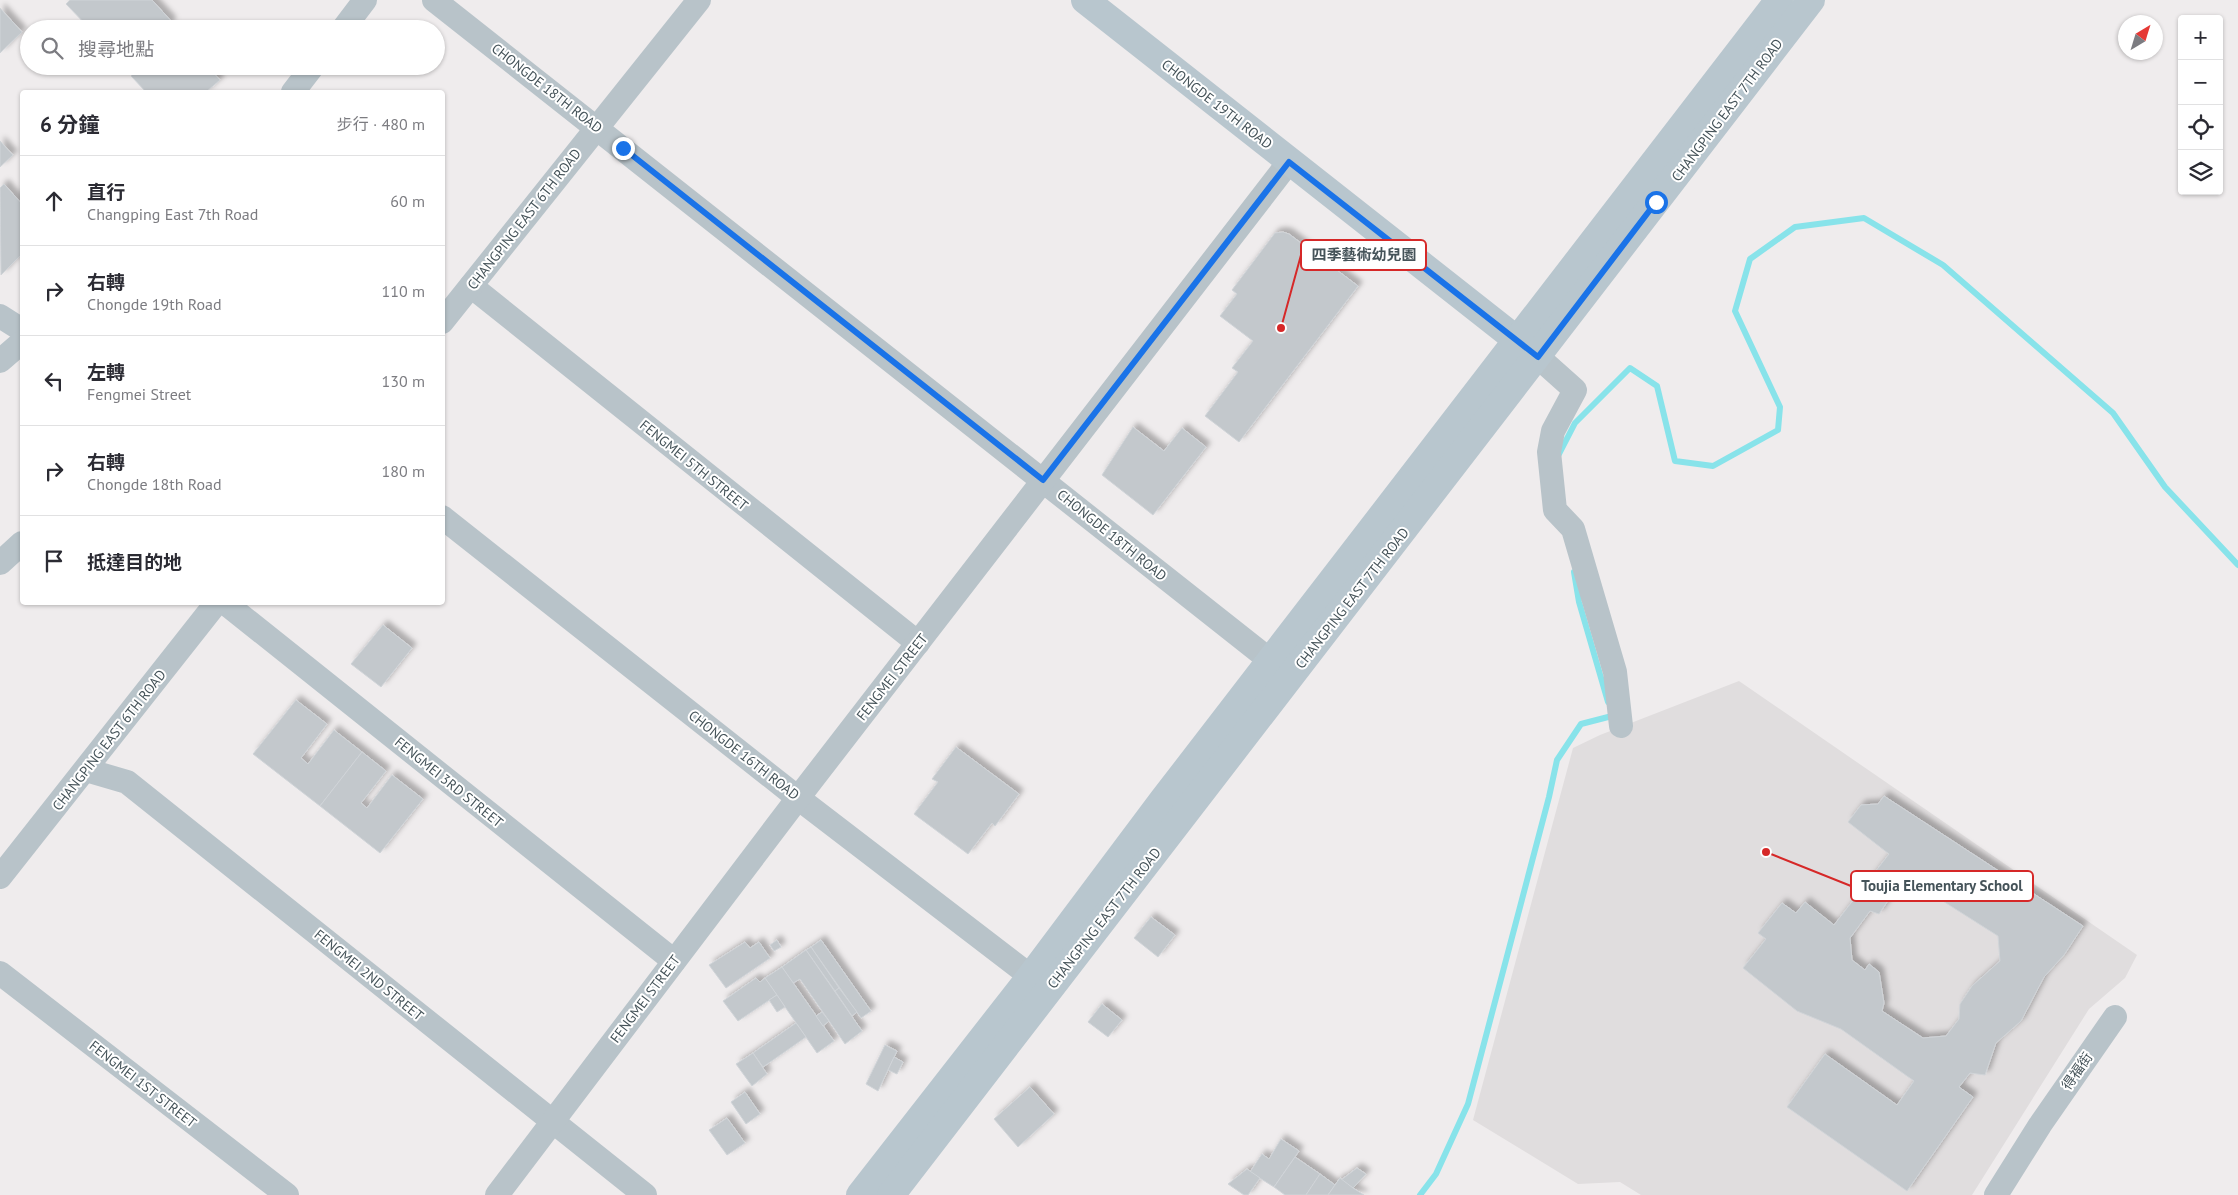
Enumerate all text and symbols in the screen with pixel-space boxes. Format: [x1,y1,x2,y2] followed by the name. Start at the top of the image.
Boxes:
[2118,15,2163,60] north arrow
[2178,15,2223,195] map controls
[2178,15,2223,60] button: +
[20,20,445,75] search box
[38,34,66,62] icon: search
[1667,35,1787,185] street label: CHANGPING EAST 7TH ROAD
[78,37,154,61] text: 搜尋地點
[488,39,606,137] street label: CHONGDE 18TH ROAD
[1158,55,1276,153] street label: CHONGDE 19TH ROAD
[2178,60,2223,105] button: −
[2178,105,2223,150] button: locate
[40,111,99,138] text: 6 分鐘
[337,114,425,134] text: 步行 · 480 m
[612,137,635,160] route end
[463,145,585,293] street label: CHANGPING EAST 6TH ROAD
[2178,150,2223,195] button: layers
[87,180,125,204] text: 直行
[40,187,68,215] icon: ahead
[390,191,425,211] text: 60 m
[1645,191,1668,214] route start
[87,204,258,224] text: Changping East 7th Road
[1301,240,1426,270] callout: 四季藝術幼兒園
[1311,245,1417,264] text: 四季藝術幼兒園
[87,270,125,294] text: 右轉
[40,277,68,305] icon: right
[382,281,425,301] text: 110 m
[87,294,222,314] text: Chongde 19th Road
[87,360,125,384] text: 左轉
[40,367,68,395] icon: left
[382,371,425,391] text: 130 m
[87,384,191,404] text: Fengmei Street
[636,416,752,514] street label: FENGMEI 5TH STREET
[87,450,125,474] text: 右轉
[40,457,68,485] icon: right
[382,461,425,481] text: 180 m
[87,474,222,494] text: Chongde 18th Road
[1054,485,1170,585] street label: CHONGDE 18TH ROAD
[1291,524,1413,672] street label: CHANGPING EAST 7TH ROAD
[40,547,68,575] icon: arrive
[87,550,182,574] text: 抵達目的地
[852,630,932,724] street label: FENGMEI STREET
[48,666,170,814] street label: CHANGPING EAST 6TH ROAD
[685,706,803,804] street label: CHONGDE 16TH ROAD
[391,733,507,831] street label: FENGMEI 3RD STREET
[1043,844,1165,992] street label: CHANGPING EAST 7TH ROAD
[1851,871,2033,901] callout: Toujia Elementary School
[1861,876,2023,895] text: Toujia Elementary School
[311,925,427,1025] street label: FENGMEI 2ND STREET
[606,951,684,1047] street label: FENGMEI STREET
[86,1036,201,1132] street label: FENGMEI 1ST STREET
[2058,1049,2096,1093] street label: 得福街

